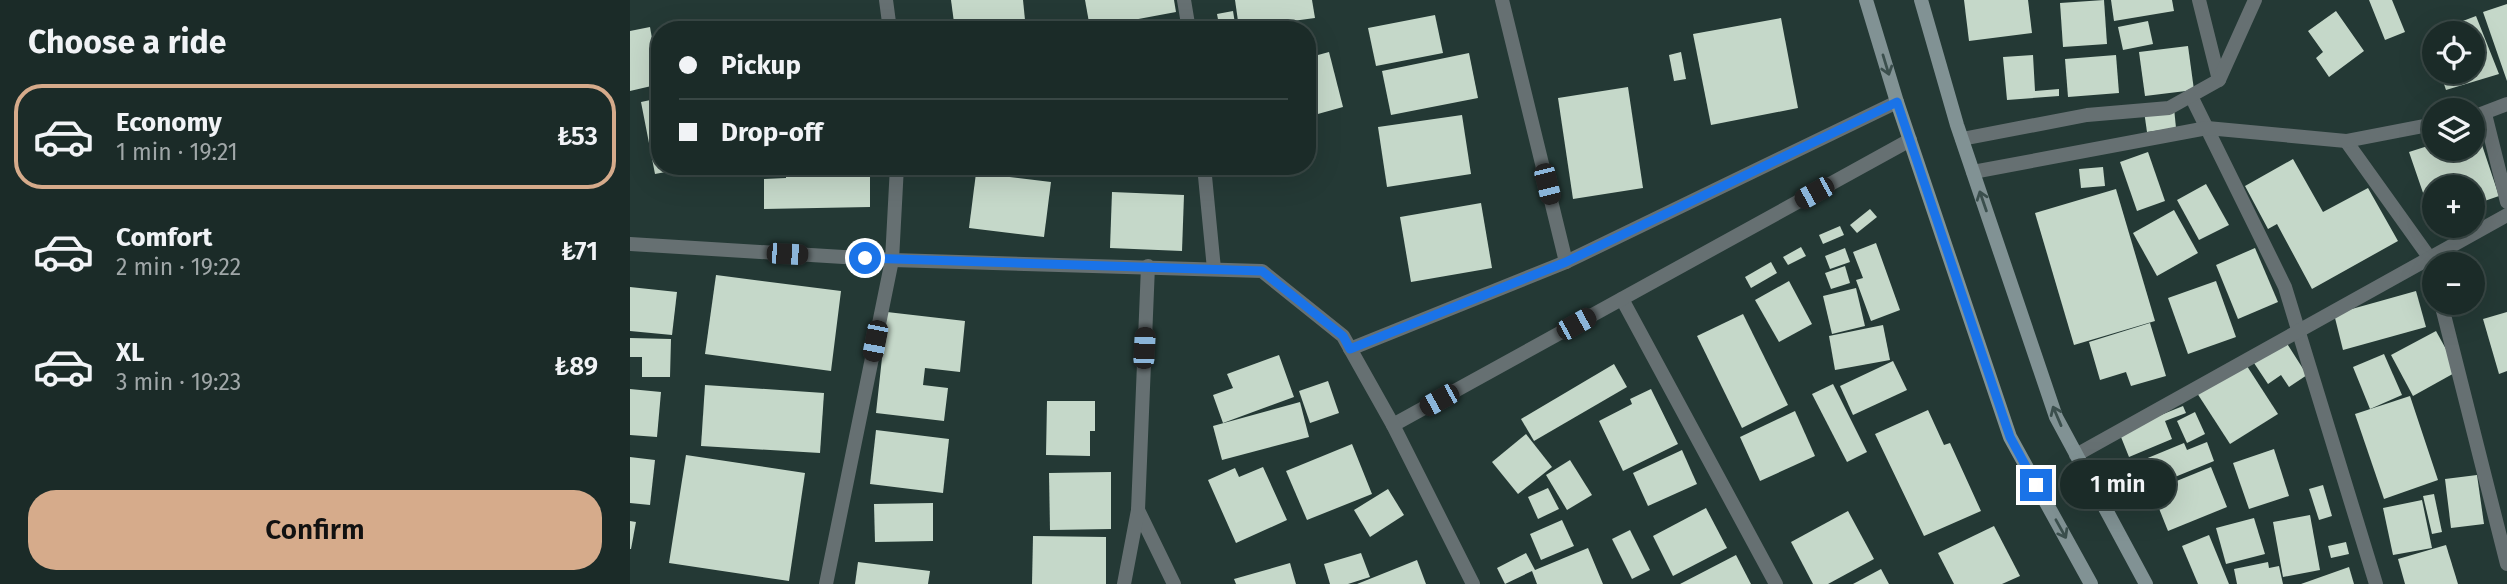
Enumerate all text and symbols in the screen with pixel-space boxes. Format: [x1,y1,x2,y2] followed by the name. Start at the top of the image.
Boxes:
[2422,21,2485,315] map controls
[2422,21,2485,84] button: locate
[28,23,226,61] text: Choose a ride
[721,50,801,81] text: Pickup
[1880,54,1893,76] one-way arrow
[2422,98,2485,161] button: layers
[32,105,95,168] icon: car
[116,107,222,138] text: Economy
[721,117,823,148] text: Drop-off
[557,121,598,152] text: ₺53
[116,138,238,166] text: 1 min · 19:21
[1532,161,1563,207] car
[1791,174,1838,212] car
[2422,175,2485,238] button: +
[1976,190,1988,212] one-way arrow
[32,220,95,283] icon: car
[116,222,212,253] text: Comfort
[561,236,598,267] text: ₺71
[766,242,809,266] car
[849,242,881,274] route start
[2422,252,2485,315] button: −
[116,253,241,281] text: 2 min · 19:22
[1553,305,1600,343] car
[861,318,890,364] car
[1133,326,1156,370] car
[32,335,95,398] icon: car
[116,337,144,368] text: XL
[554,351,598,382] text: ₺89
[116,368,241,396] text: 3 min · 19:23
[1416,381,1463,419] car
[2049,405,2062,427] one-way arrow
[2060,461,2176,510] callout: 1 min
[2020,469,2052,501] route end
[2090,470,2146,498] text: 1 min
[28,490,602,570] button: Confirm
[2055,518,2068,539] one-way arrow

